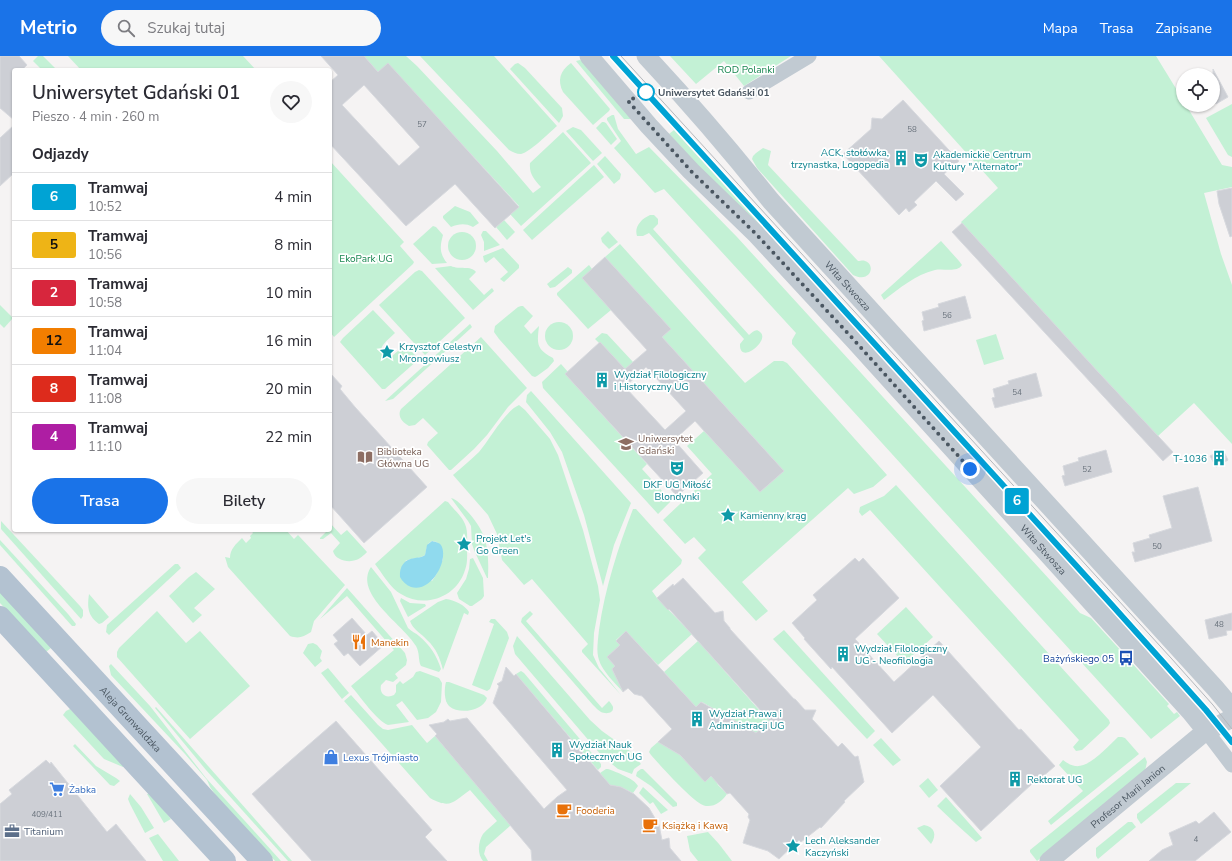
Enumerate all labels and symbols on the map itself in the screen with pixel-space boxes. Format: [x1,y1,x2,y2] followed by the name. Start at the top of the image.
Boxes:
[717,63,775,77] park label: ROD Polanki
[637,83,655,101] marker: Uniwersytet Gdański 01
[658,86,770,100] place label: Uniwersytet Gdański 01
[417,119,427,130] house number: 57
[907,124,917,135] house number: 58
[791,146,889,172] place label: ACK, stołówka, trzynastka, Logopedia
[933,148,1031,174] place label: Akademickie Centrum Kultury "Alternator"
[892,149,910,167] building icon: ACK, stołówka, trzynastka, Logopedia
[912,151,930,169] theatre icon: Akademickie Centrum Kultury "Alternator"
[339,252,393,266] park label: EkoPark UG
[821,258,874,314] street label: Wita Stwosza
[942,310,952,321] house number: 56
[399,340,482,366] place label: Krzysztof Celestyn Mrongowiusz
[378,343,396,361] place icon: Krzysztof Celestyn Mrongowiusz
[614,368,707,394] place label: Wydział Filologiczny i Historyczny UG
[593,371,611,389] building icon: Wydział Filologiczny i Historyczny UG
[1012,387,1022,398] house number: 54
[638,432,693,458] place label: Uniwersytet Gdański
[617,435,635,453] school or university icon: Uniwersytet Gdański
[377,445,429,471] place label: Biblioteka Główna UG
[356,448,374,466] library icon: Biblioteka Główna UG
[1210,449,1228,467] building icon: T-1036
[1173,452,1207,466] place label: T-1036
[668,459,686,477] theatre icon: DKF UG Miłość Blondynki
[960,459,980,479] your location
[1082,464,1092,475] house number: 52
[643,478,711,504] place label: DKF UG Miłość Blondynki
[1004,488,1030,514] line badge: 6
[719,506,737,524] place icon: Kamienny krąg
[740,509,807,523] place label: Kamienny krąg
[1016,522,1069,578] street label: Wita Stwosza
[476,532,531,558] place label: Projekt Let's Go Green
[455,535,473,553] place icon: Projekt Let's Go Green
[1152,541,1162,552] house number: 50
[1214,619,1224,630] house number: 48
[350,633,368,651] restaurant icon: Manekin
[371,636,409,650] place label: Manekin
[855,642,948,668] place label: Wydział Filologiczny UG - Neofilologia
[834,645,852,663] building icon: Wydział Filologiczny UG - Neofilologia
[1117,649,1135,667] bus stop icon: Bażyńskiego 05
[1043,652,1114,666] place label: Bażyńskiego 05
[96,683,164,756] street label: Aleja Grunwaldzka
[709,707,784,733] place label: Wydział Prawa i Administracji UG
[688,710,706,728] building icon: Wydział Prawa i Administracji UG
[569,738,642,764] place label: Wydział Nauk Społecznych UG
[548,741,566,759] building icon: Wydział Nauk Społecznych UG
[322,748,340,766] shop icon: Lexus Trójmiasto
[343,751,419,765] place label: Lexus Trójmiasto
[1088,762,1168,832] street label: Profesor Marii Janion
[1006,770,1024,788] building icon: Rektorat UG
[1027,773,1082,787] place label: Rektorat UG
[48,780,66,798] supermarket icon: Żabka
[69,783,96,797] place label: Żabka
[555,801,573,819] cafe icon: Fooderia
[576,804,615,818] place label: Fooderia
[31,809,63,820] house number: 409/411
[641,816,659,834] cafe icon: Książką i Kawą
[662,819,728,833] place label: Książką i Kawą
[3,822,21,840] office icon: Titanium
[24,825,63,839] place label: Titanium
[805,834,880,860] place label: Lech Aleksander Kaczyński
[1194,834,1199,845] house number: 4
[784,837,802,855] place icon: Lech Aleksander Kaczyński

